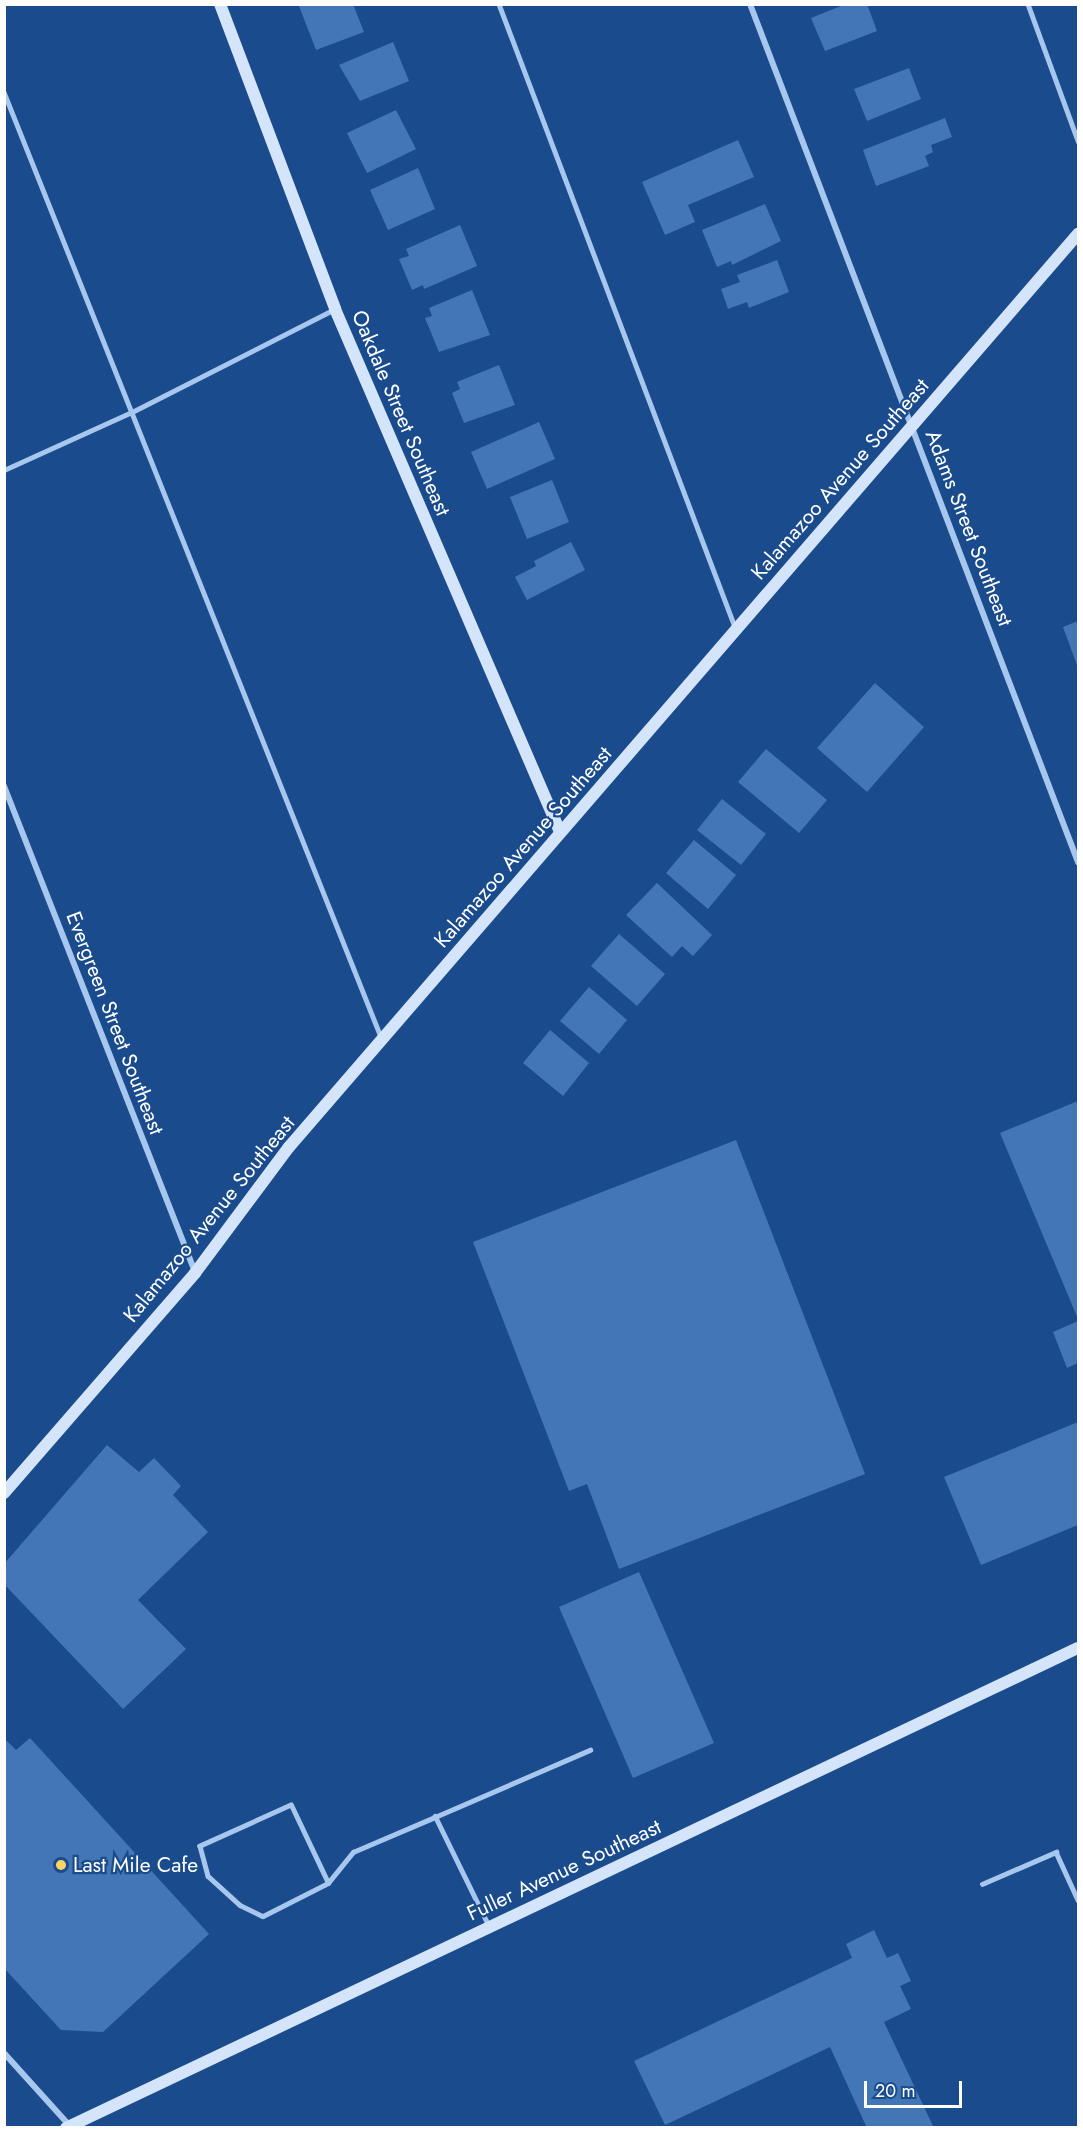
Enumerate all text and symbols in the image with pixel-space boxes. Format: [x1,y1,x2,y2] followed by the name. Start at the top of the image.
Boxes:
[346,306,456,520] street label: Oakdale Street Southeast
[746,373,934,585] street label: Kalamazoo Avenue Southeast
[920,426,1018,630] street label: Adams Street Southeast
[429,741,617,953] street label: Kalamazoo Avenue Southeast
[61,908,169,1138] street label: Evergreen Street Southeast
[118,1111,300,1327] street label: Kalamazoo Avenue Southeast
[463,1814,665,1926] street label: Fuller Avenue Southeast
[73,1852,198,1878] place label: Last Mile Cafe
[54,1858,68,1872] marker: Last Mile Cafe
[867,2069,964,2107] scale bar
[875,2078,915,2104] text: 20 m

